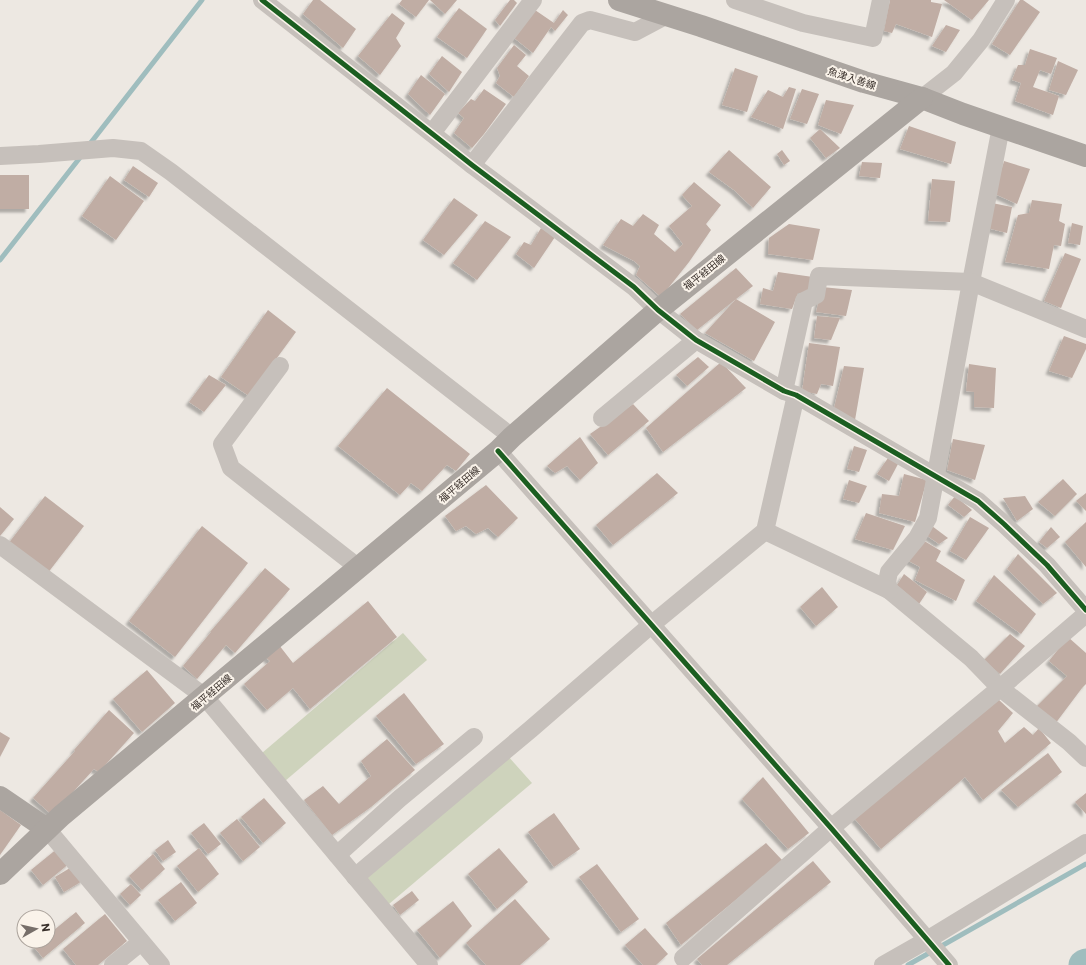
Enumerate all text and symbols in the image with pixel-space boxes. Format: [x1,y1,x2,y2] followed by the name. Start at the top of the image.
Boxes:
[826,65,878,91] street label: 魚津入善線
[681,252,727,292] street label: 福平経田線
[436,463,482,505] street label: 福平経田線
[188,671,234,713] street label: 福平経田線
[16,909,56,949] north arrow
[39,923,53,933] text: N

